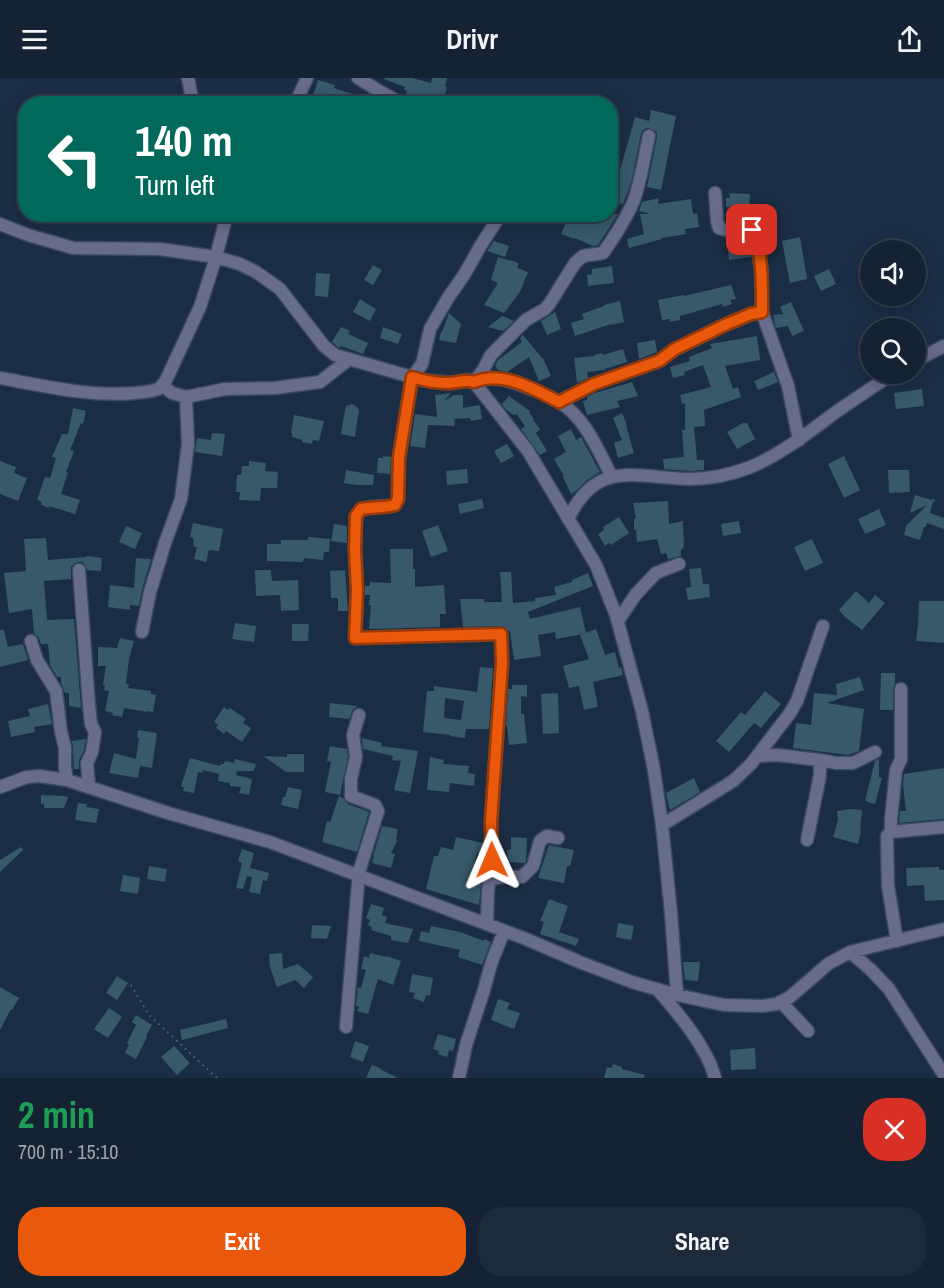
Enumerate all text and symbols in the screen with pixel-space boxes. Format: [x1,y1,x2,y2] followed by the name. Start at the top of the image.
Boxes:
[446,21,498,57] text: Drivr
[18,23,51,56] icon: menu
[893,23,926,56] icon: share
[135,113,233,169] text: 140 m
[36,120,114,198] icon: left
[135,167,214,203] text: Turn left
[726,204,777,255] pin
[735,213,768,246] icon: arrive
[860,240,926,384] map controls
[860,240,926,306] button: sound
[860,318,926,384] button: search
[460,828,524,892] position arrow
[18,1091,95,1139] text: 2 min
[863,1098,926,1161] button: close
[18,1138,118,1165] text: 700 m · 15:10
[18,1207,466,1276] button: Exit
[478,1207,926,1276] button: Share

